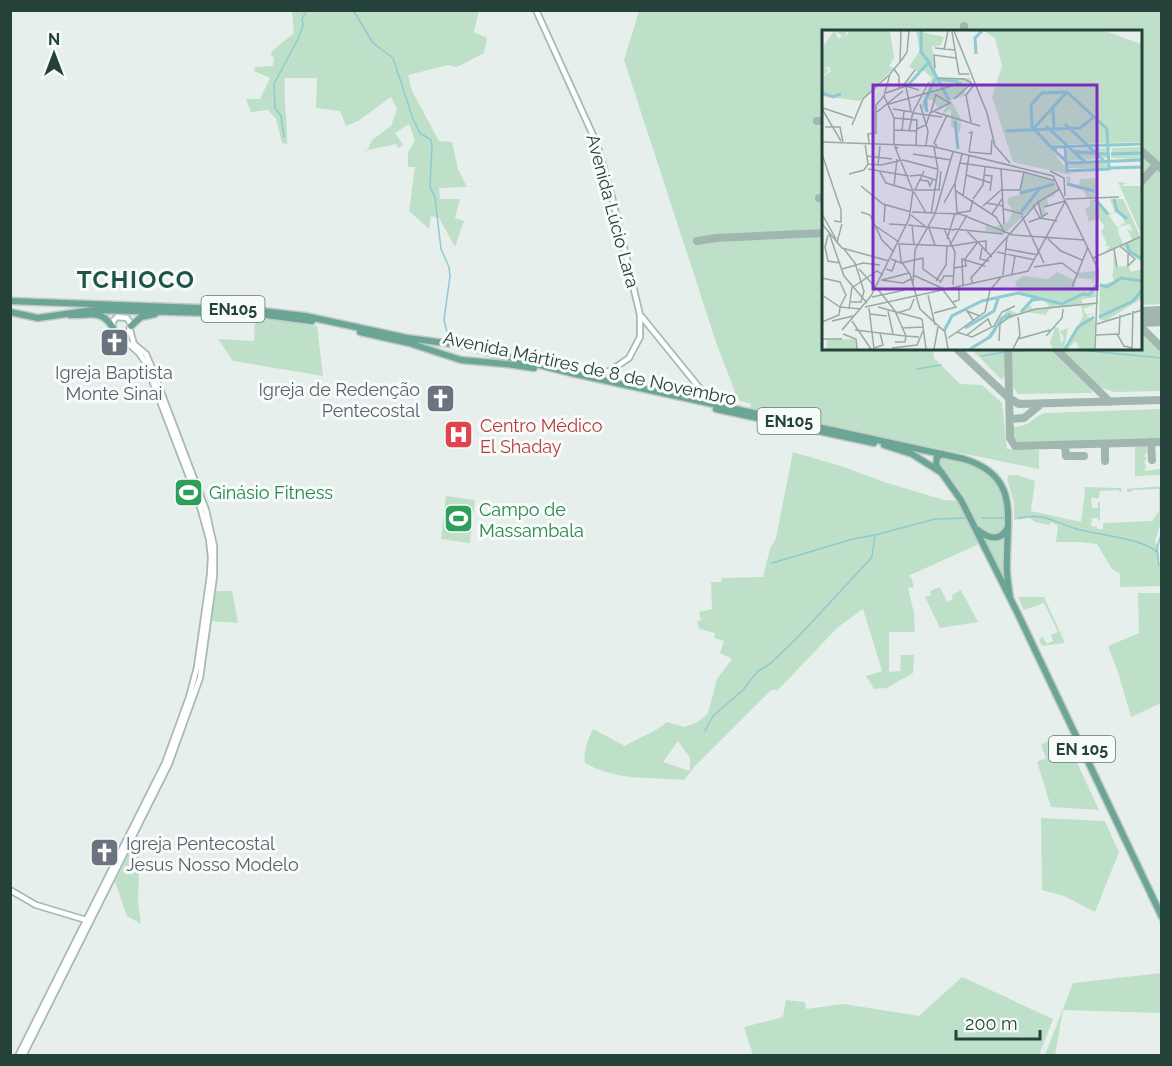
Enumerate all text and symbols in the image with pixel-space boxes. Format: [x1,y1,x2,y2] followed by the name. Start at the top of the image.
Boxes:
[24,24,84,84] north arrow
[48,30,60,49] text: N
[822,30,1142,350] inset map
[582,132,644,290] street label: Avenida Lúcio Lara
[77,265,195,294] district label: TCHIOCO
[202,296,264,322] road number: EN105
[98,327,130,359] church icon: Igreja Baptista Monte Sinai
[441,327,739,409] street label: Avenida Mártires de 8 de Novembro
[55,362,173,404] place label: Igreja Baptista Monte Sinai
[258,379,420,421] place label: Igreja de Redenção Pentecostal
[425,383,457,415] church icon: Igreja de Redenção Pentecostal
[758,408,820,434] road number: EN105
[480,415,603,457] place label: Centro Médico El Shaday
[443,419,475,451] hospital icon: Centro Médico El Shaday
[172,476,204,508] sports icon: Ginásio Fitness
[209,482,333,503] place label: Ginásio Fitness
[479,499,584,541] place label: Campo de Massambala
[442,503,474,535] sports icon: Campo de Massambala
[1049,736,1115,762] road number: EN 105
[126,833,299,875] place label: Igreja Pentecostal Jesus Nosso Modelo
[89,837,121,869] church icon: Igreja Pentecostal Jesus Nosso Modelo
[956,1003,1040,1041] scale bar
[965,1013,1018,1034] text: 200 m

